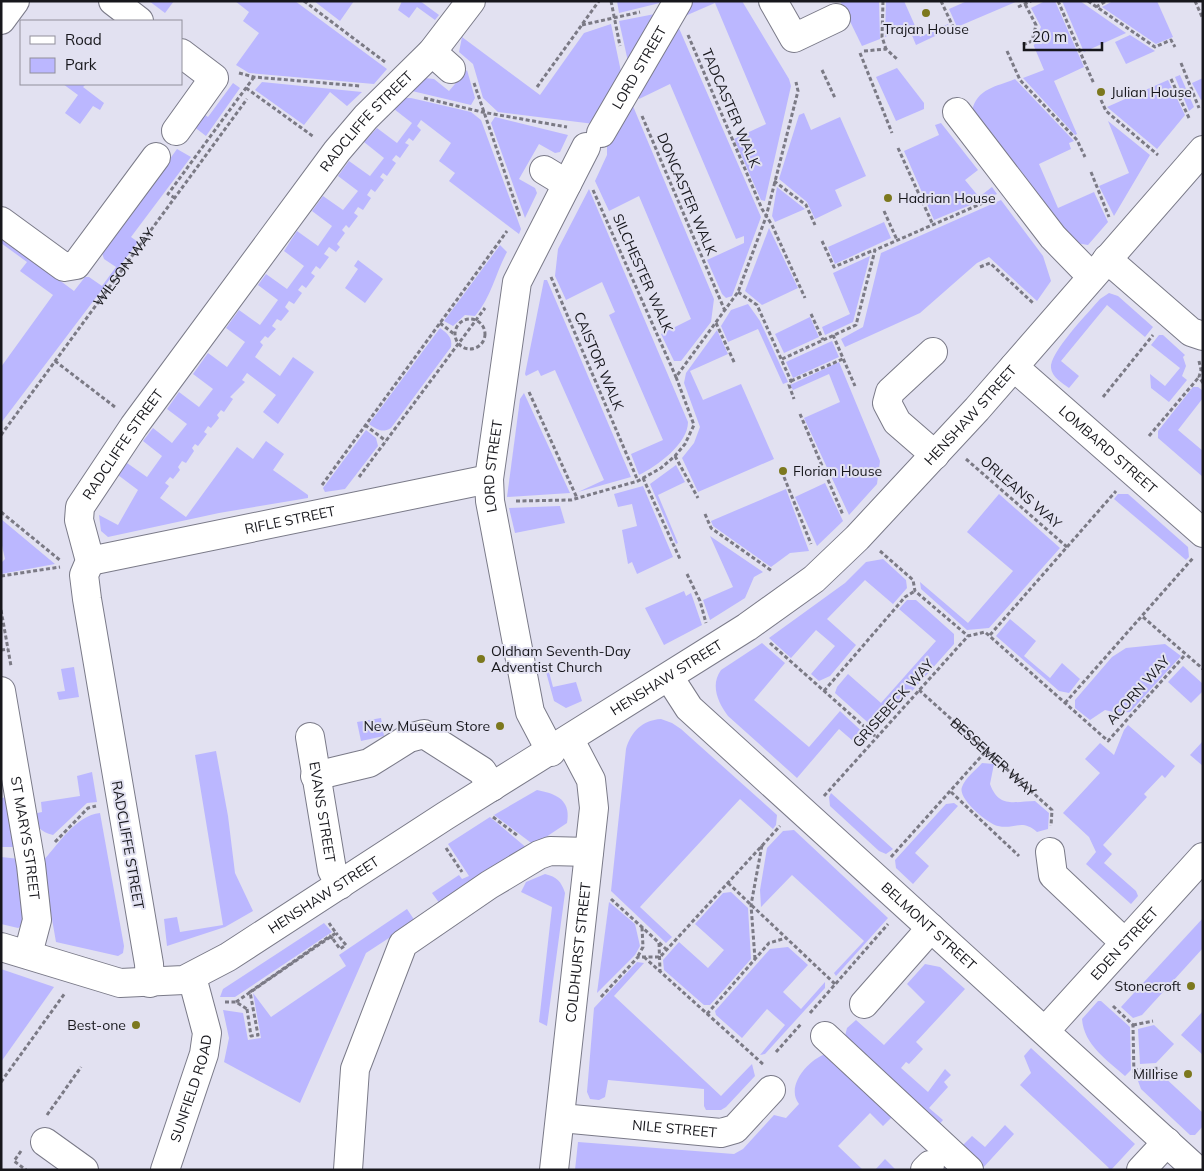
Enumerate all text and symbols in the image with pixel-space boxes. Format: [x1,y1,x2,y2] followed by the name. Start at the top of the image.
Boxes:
[920,7,932,19] marker: Trajan House
[20,20,182,85] legend
[883,20,969,38] place label: Trajan House
[1024,20,1102,52] scale bar
[608,22,671,112] street label: LORD STREET
[1032,27,1067,46] text: 20 m
[65,30,102,49] text: Road
[698,46,765,171] street label: TADCASTER WALK
[65,55,97,74] text: Park
[316,67,417,175] street label: RADCLIFFE STREET
[1111,83,1192,101] place label: Julian House
[1095,86,1107,98] marker: Julian House
[653,130,721,259] street label: DONCASTER WALK
[898,189,996,207] place label: Hadrian House
[882,192,894,204] marker: Hadrian House
[609,211,678,336] street label: SILCHESTER WALK
[89,224,159,310] street label: WILSON WAY
[570,309,628,414] street label: CAISTOR WALK
[920,361,1021,469] street label: HENSHAW STREET
[78,385,167,503] street label: RADCLIFFE STREET
[1055,401,1161,498] street label: LOMBARD STREET
[480,418,506,514] street label: LORD STREET
[977,452,1066,533] street label: ORLEANS WAY
[793,462,882,480] place label: Florian House
[777,465,789,477] marker: Florian House
[243,502,337,538] street label: RIFLE STREET
[607,635,726,719] street label: HENSHAW STREET
[491,642,631,676] place label: Oldham Seventh-Day Adventist Church
[1102,651,1174,728] street label: ACORN WAY
[475,653,487,665] marker: Oldham Seventh-Day Adventist Church
[849,655,938,751] street label: GRISEBECK WAY
[947,714,1040,801] street label: BESSEMER WAY
[363,717,490,735] place label: New Museum Store
[494,720,506,732] marker: New Museum Store
[305,760,340,864] street label: EVANS STREET
[7,775,44,901] street label: ST MARYS STREET
[108,779,148,911] street label: RADCLIFFE STREET
[265,852,383,938] street label: HENSHAW STREET
[877,878,980,974] street label: BELMONT STREET
[561,881,595,1023] street label: COLDHURST STREET
[1087,903,1162,984] street label: EDEN STREET
[1115,977,1181,995] place label: Stonecroft
[1185,980,1197,992] marker: Stonecroft
[67,1016,126,1034] place label: Best-one
[130,1019,142,1031] marker: Best-one
[166,1033,216,1144] street label: SUNFIELD ROAD
[1133,1065,1178,1083] place label: Millrise
[1182,1068,1194,1080] marker: Millrise
[631,1116,718,1142] street label: NILE STREET

